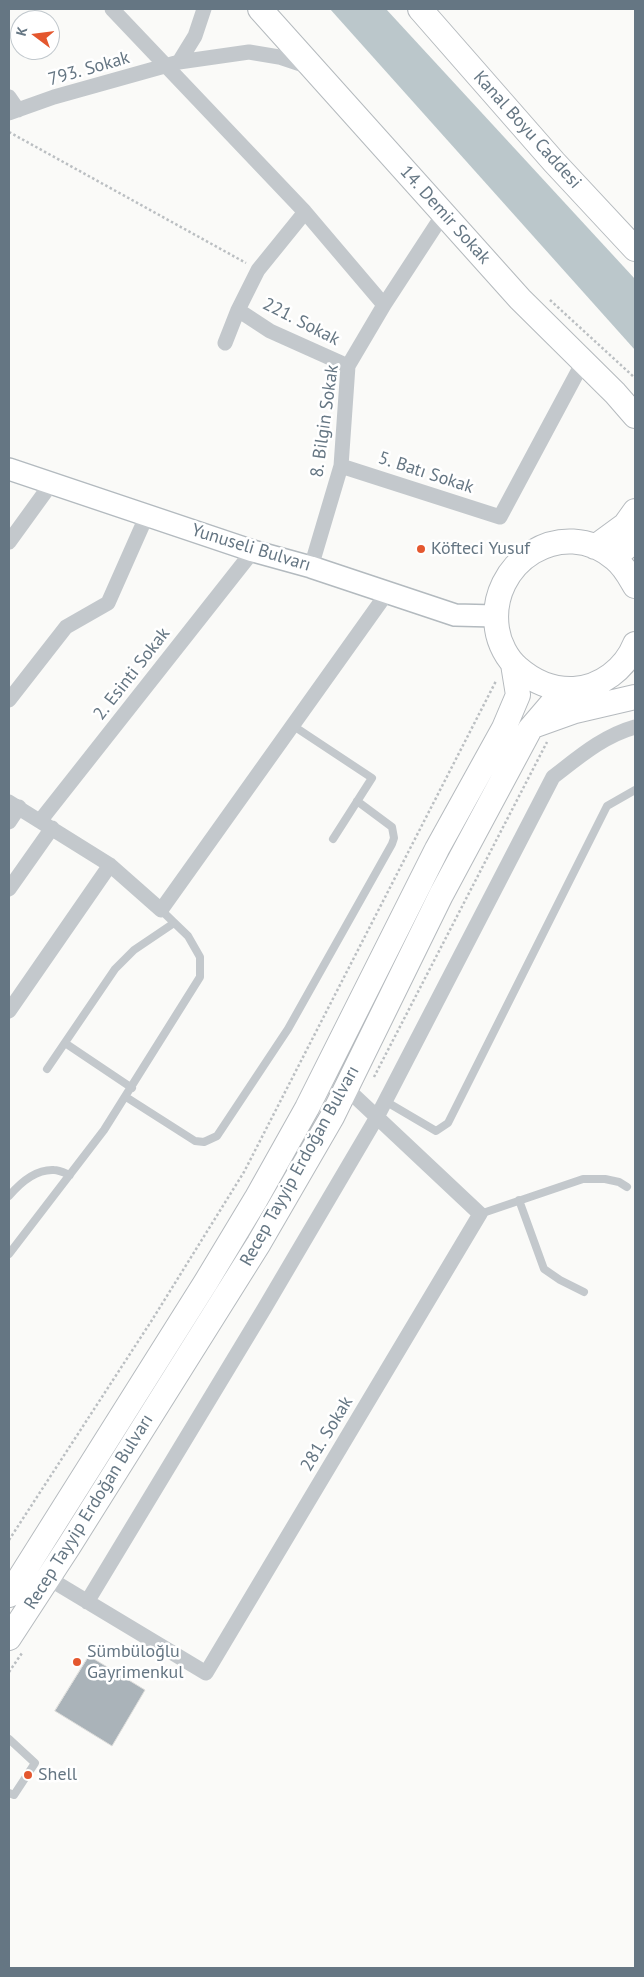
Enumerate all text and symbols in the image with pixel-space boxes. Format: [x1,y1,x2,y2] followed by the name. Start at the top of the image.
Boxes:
[10,10,60,60] north arrow
[12,25,31,38] text: K
[46,47,132,91] street label: 793. Sokak
[468,67,586,193] street label: Kanal Boyu Caddesi
[395,161,495,269] street label: 14. Demir Sokak
[259,293,343,351] street label: 221. Sokak
[306,363,344,479] street label: 8. Bilgin Sokak
[376,447,476,499] street label: 5. Batı Sokak
[189,520,313,576] street label: Yunuseli Bulvarı
[431,538,530,560] place label: Köfteci Yusuf
[415,543,427,555] marker: Köfteci Yusuf
[89,623,175,725] street label: 2. Esinti Sokak
[236,1062,364,1270] street label: Recep Tayyip Erdoğan Bulvarı
[296,1393,358,1475] street label: 281. Sokak
[20,1411,158,1613] street label: Recep Tayyip Erdoğan Bulvarı
[87,1641,183,1684] place label: Sümbüloğlu Gayrimenkul
[71,1656,83,1668] marker: Sümbüloğlu Gayrimenkul
[38,1764,77,1786] place label: Shell
[22,1769,34,1781] marker: Shell

